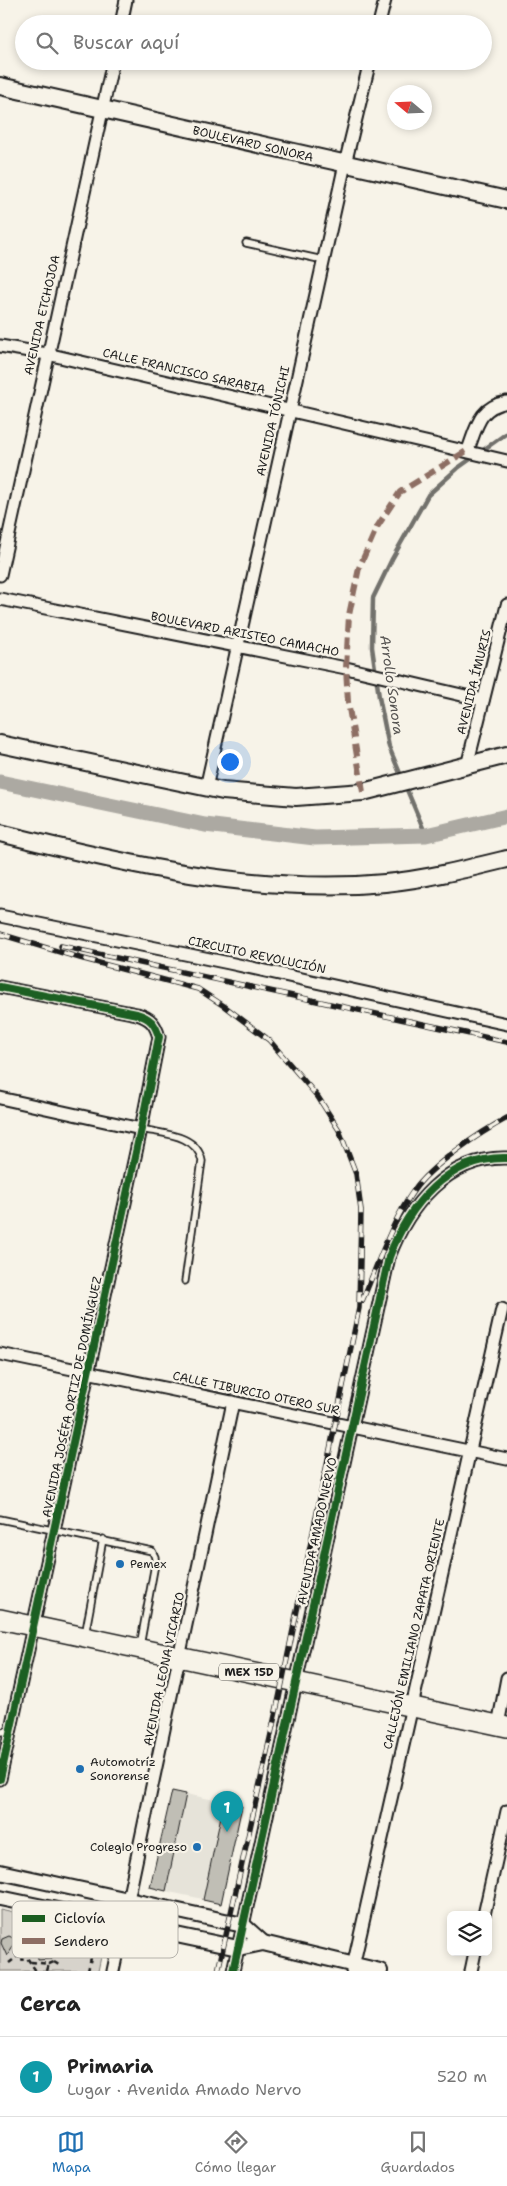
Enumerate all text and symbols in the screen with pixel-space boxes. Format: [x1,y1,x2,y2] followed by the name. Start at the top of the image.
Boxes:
[15,15,492,70] search box
[33,29,61,57] icon: search
[73,30,179,55] text: Buscar aquí
[387,85,432,130] north arrow
[191,122,315,166] street label: BOULEVARD SONORA
[20,253,64,377] street label: AVENIDA ETCHOJOA
[101,345,267,398] street label: CALLE FRANCISCO SARABIA
[253,364,294,478] street label: AVENIDA TÓNICHI
[149,608,341,660] street label: BOULEVARD ARISTEO CAMACHO
[453,628,495,736] street label: AVENIDA ÍMURIS
[376,634,408,736] water label: Arrollo Sonora
[217,749,243,775] your location
[187,933,327,977] street label: CIRCUITO REVOLUCIÓN
[39,1275,105,1519] street label: AVENIDA JOSÉFA ORTIZ DE DOMÍNGUEZ
[171,1368,341,1418] street label: CALLE TIBURCIO OTERO SUR
[294,1456,340,1606] street label: AVENIDA AMADO NERVO
[380,1517,448,1751] street label: CALLEJÓN EMILIANO ZAPATA ORIENTE
[130,1556,166,1572] place label: Pemex
[114,1558,126,1570] marker: Pemex
[140,1591,188,1747] street label: AVENIDA LEONA VICARIO
[219,1664,279,1680] road number: MEX 15D
[90,1754,156,1784] place label: Automotríz Sonorense
[74,1763,86,1775] marker: Automotríz Sonorense
[211,1791,243,1832] pin: 1
[90,1839,187,1855] place label: Colegio Progreso
[191,1841,203,1853] marker: Colegio Progreso
[12,1901,178,1958] legend
[54,1909,106,1927] text: Ciclovía
[447,1911,492,1956] map controls
[447,1911,492,1956] button: layers
[54,1932,109,1950] text: Sendero
[20,1990,81,2018] text: Cerca
[67,2054,153,2079] text: Primaria
[32,2066,40,2087] text: 1
[437,2066,487,2087] text: 520 m
[67,2079,301,2100] text: Lugar · Avenida Amado Nervo
[52,2128,91,2176] tab: Mapa
[195,2128,276,2176] tab: Cómo llegar
[380,2128,455,2176] tab: Guardados

